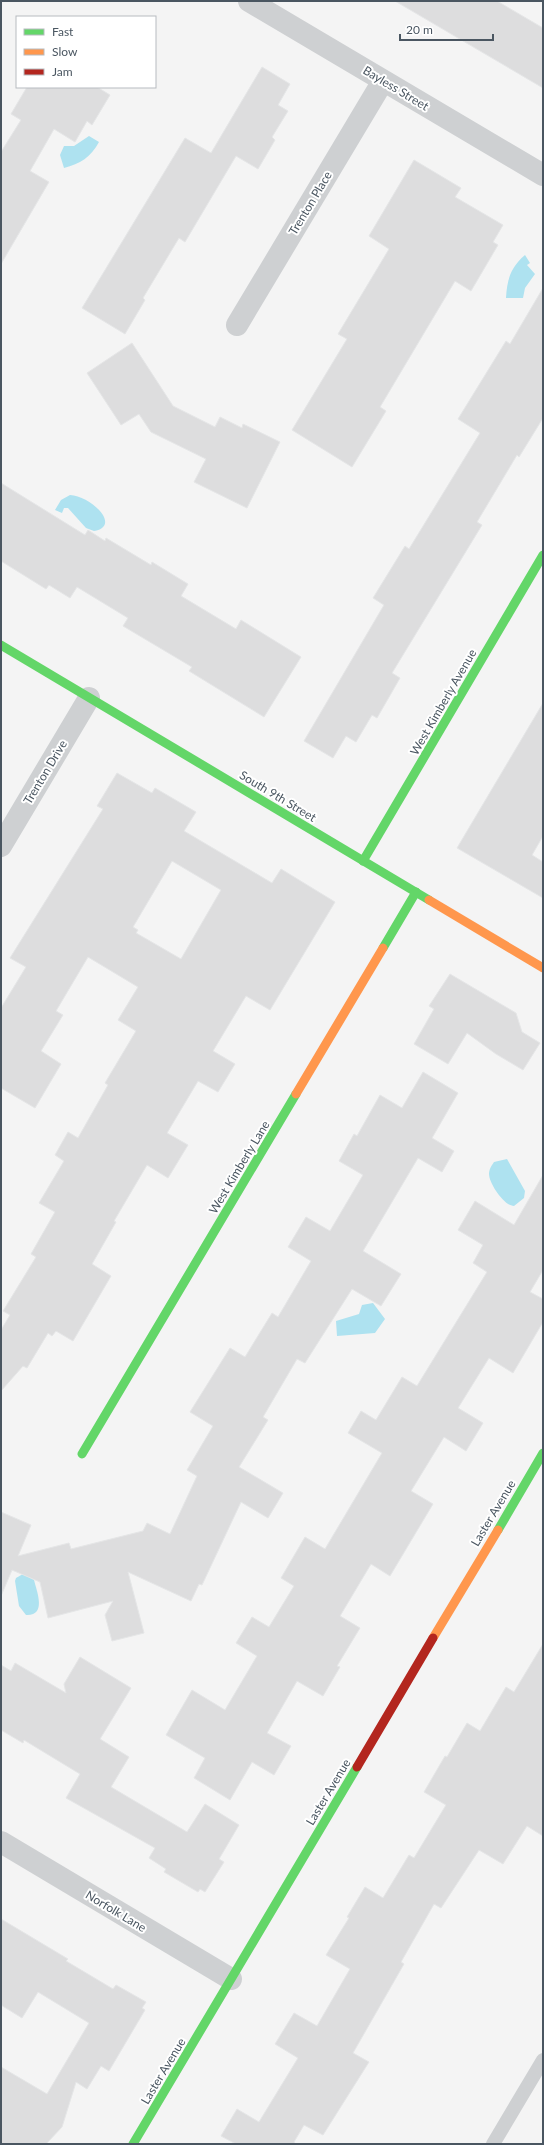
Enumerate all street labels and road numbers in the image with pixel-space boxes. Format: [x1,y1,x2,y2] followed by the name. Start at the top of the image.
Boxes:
[360,63,432,114] street label: Bayless Street
[285,168,335,238] street label: Trenton Place
[407,646,479,758] street label: West Kimberly Avenue
[20,737,70,807] street label: Trenton Drive
[237,767,320,825] street label: South 9th Street
[205,1118,273,1216] street label: West Kimberly Lane
[467,1477,519,1549] street label: Laster Avenue
[302,1756,354,1828] street label: Laster Avenue
[83,1887,149,1935] street label: Norfolk Lane
[137,2035,189,2107] street label: Laster Avenue

